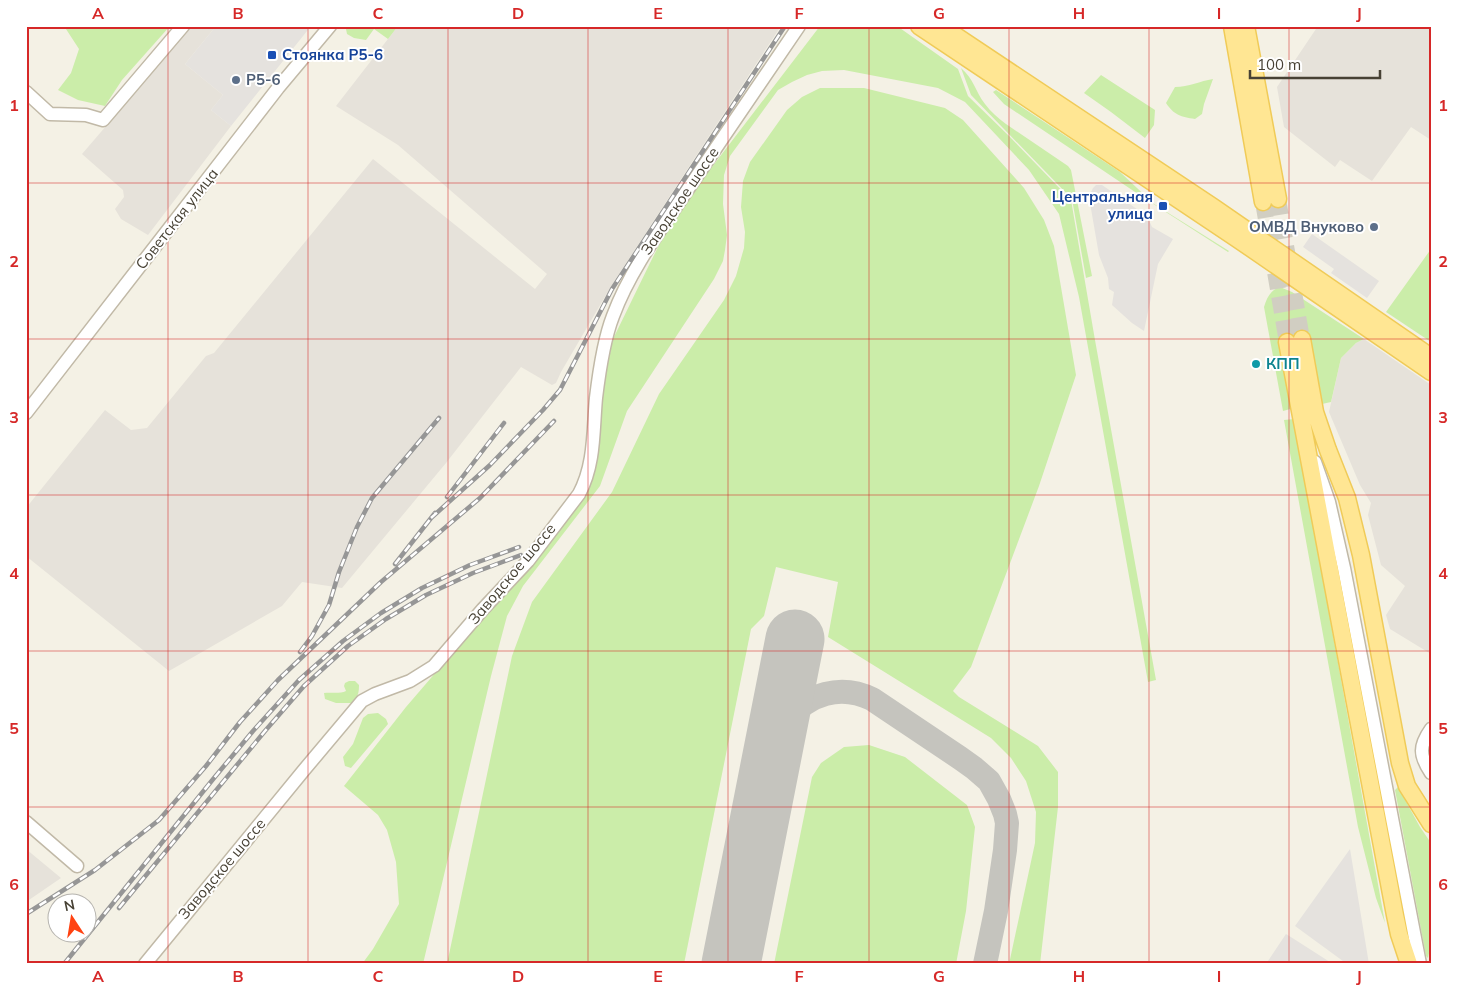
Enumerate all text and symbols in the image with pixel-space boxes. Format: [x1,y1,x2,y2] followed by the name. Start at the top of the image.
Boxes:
[92,3,104,23] text: A
[232,3,244,23] text: B
[373,3,384,23] text: C
[512,3,524,23] text: D
[653,3,663,23] text: E
[794,3,804,23] text: F
[933,3,945,23] text: G
[1073,3,1085,23] text: H
[1217,3,1221,23] text: I
[1356,3,1362,23] text: J
[282,45,383,64] place label: Стоянка Р5-6
[1250,48,1380,80] scale bar
[266,49,278,61] marker: Стоянка Р5-6
[1257,55,1301,74] text: 100 m
[246,70,281,89] place label: Р5-6
[230,74,242,86] marker: Р5-6
[9,95,19,115] text: 1
[1438,95,1448,115] text: 1
[636,143,723,258] street label: Заводское шоссе
[131,164,222,273] street label: Советская улица
[1052,187,1153,223] place label: Центральная улица
[1157,200,1169,212] marker: Центральная улица
[1249,217,1364,236] place label: ОМВД Внуково
[1368,221,1380,233] marker: ОМВД Внуково
[9,251,19,271] text: 2
[1438,251,1448,271] text: 2
[1266,354,1300,373] place label: КПП
[1250,358,1262,370] marker: КПП
[9,407,19,427] text: 3
[1438,407,1448,427] text: 3
[464,519,559,628] street label: Заводское шоссе
[9,563,19,583] text: 4
[1438,563,1448,583] text: 4
[9,718,19,738] text: 5
[1438,718,1448,738] text: 5
[174,814,269,923] street label: Заводское шоссе
[9,874,19,894] text: 6
[1438,874,1448,894] text: 6
[48,892,98,942] north arrow
[62,895,76,915] text: N
[92,966,104,986] text: A
[232,966,244,986] text: B
[373,966,384,986] text: C
[512,966,524,986] text: D
[653,966,663,986] text: E
[794,966,804,986] text: F
[933,966,945,986] text: G
[1073,966,1085,986] text: H
[1217,966,1221,986] text: I
[1356,966,1362,986] text: J

